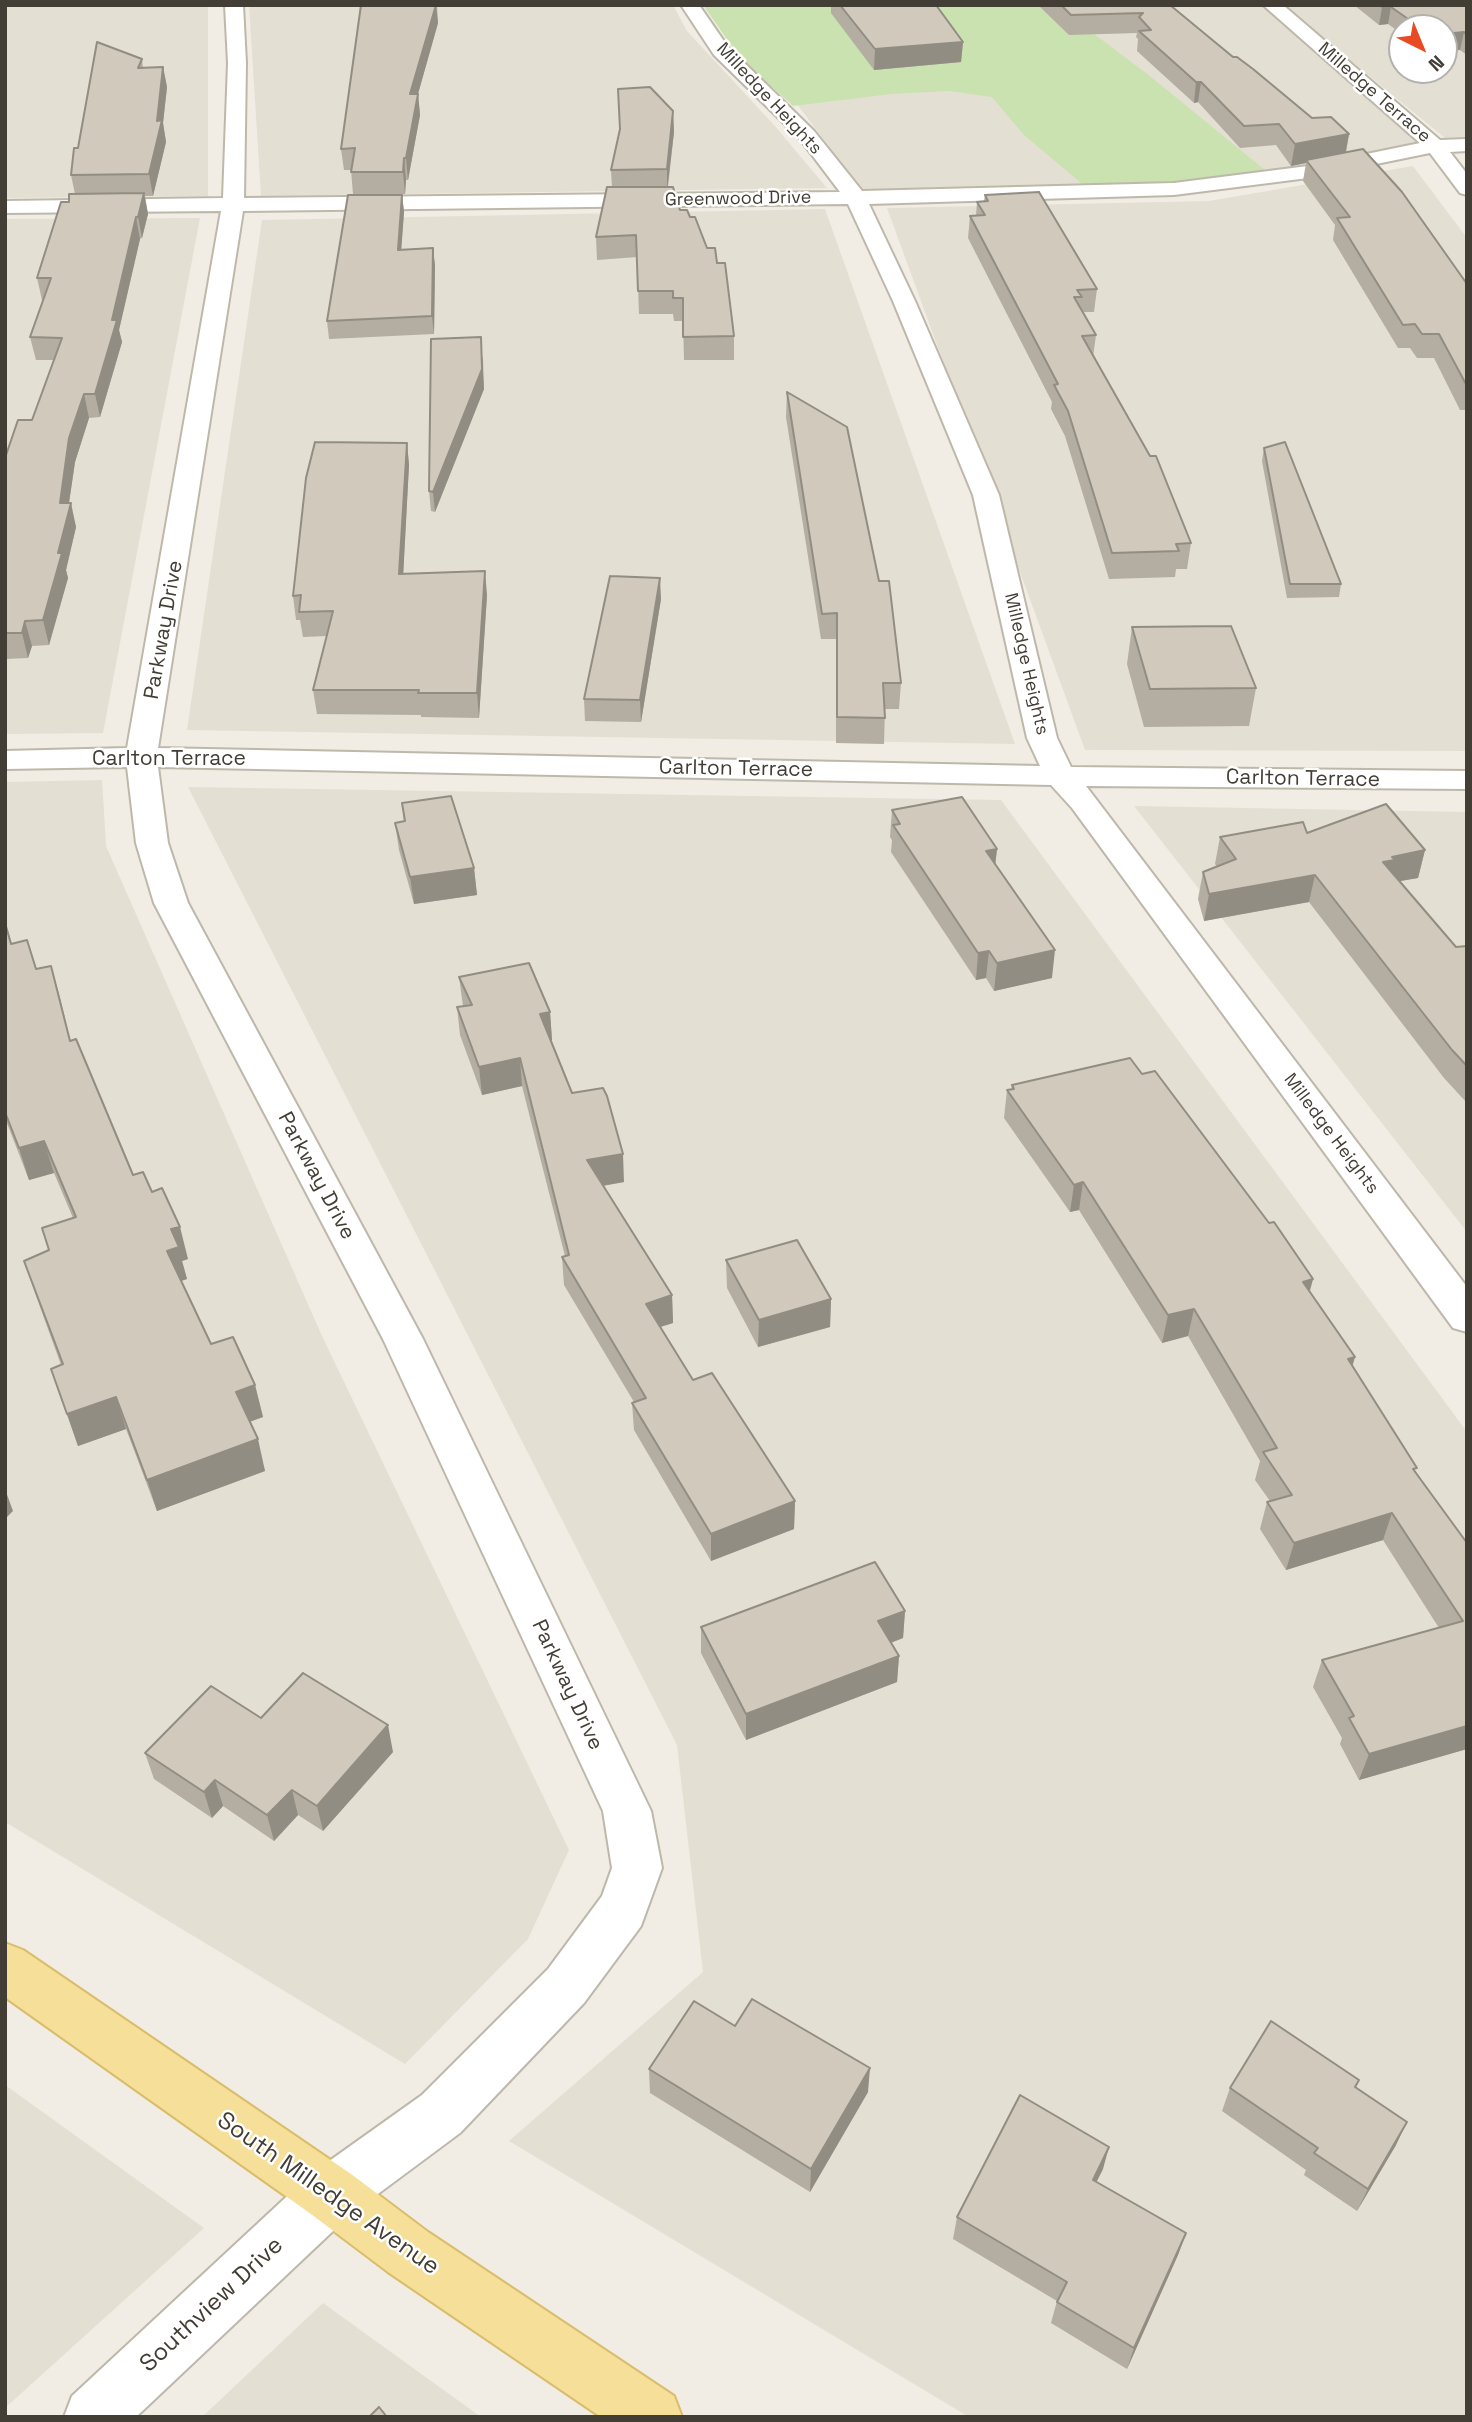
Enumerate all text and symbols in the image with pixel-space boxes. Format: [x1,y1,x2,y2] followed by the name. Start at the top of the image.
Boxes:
[1388,14,1458,84] north arrow
[1313,38,1435,148] street label: Milledge Terrace
[712,39,826,159] street label: Milledge Heights
[1423,50,1449,77] text: N
[665,187,811,211] street label: Greenwood Drive
[139,559,189,701] street label: Parkway Drive
[999,591,1053,737] street label: Milledge Heights
[92,746,246,772] street label: Carlton Terrace
[659,755,813,783] street label: Carlton Terrace
[1226,765,1380,793] street label: Carlton Terrace
[1279,1070,1383,1198] street label: Milledge Heights
[272,1108,360,1244] street label: Parkway Drive
[526,1616,608,1754] street label: Parkway Drive
[211,2106,445,2282] street label: South Milledge Avenue
[134,2231,290,2379] street label: Southview Drive

